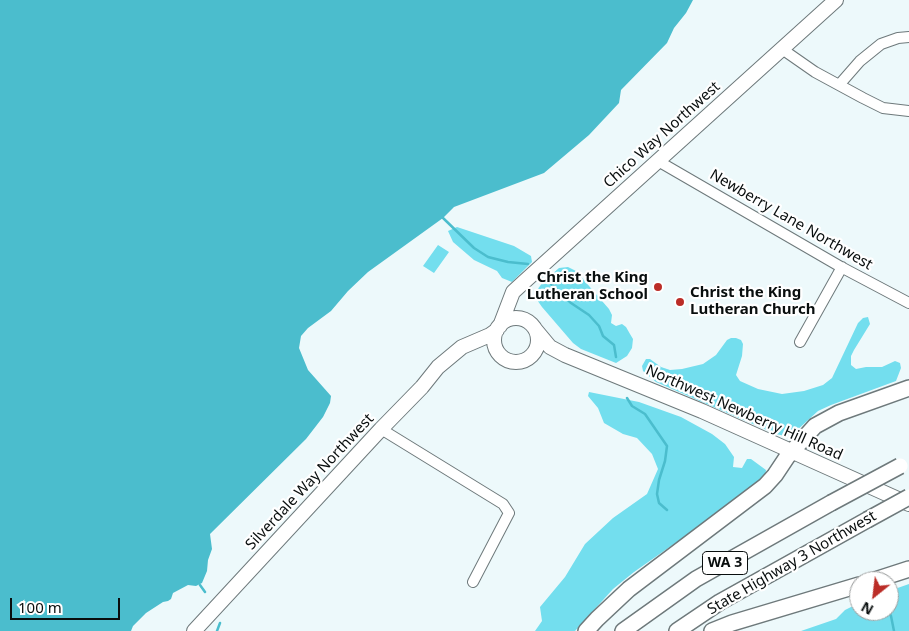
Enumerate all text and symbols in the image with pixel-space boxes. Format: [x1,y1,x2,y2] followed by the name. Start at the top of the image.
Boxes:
[600,78,724,192] street label: Chico Way Northwest
[706,166,876,274] street label: Newberry Lane Northwest
[527,269,648,304] place label: Christ the King Lutheran School
[652,281,664,293] marker: Christ the King Lutheran School
[690,284,815,319] place label: Christ the King Lutheran Church
[674,296,686,308] marker: Christ the King Lutheran Church
[643,361,845,465] street label: Northwest Newberry Hill Road
[242,410,378,554] street label: Silverdale Way Northwest
[704,507,880,619] street label: State Highway 3 Northwest
[702,552,748,574] road number: WA 3
[849,571,899,621] north arrow
[12,588,122,620] scale bar
[18,597,62,617] text: 100 m

